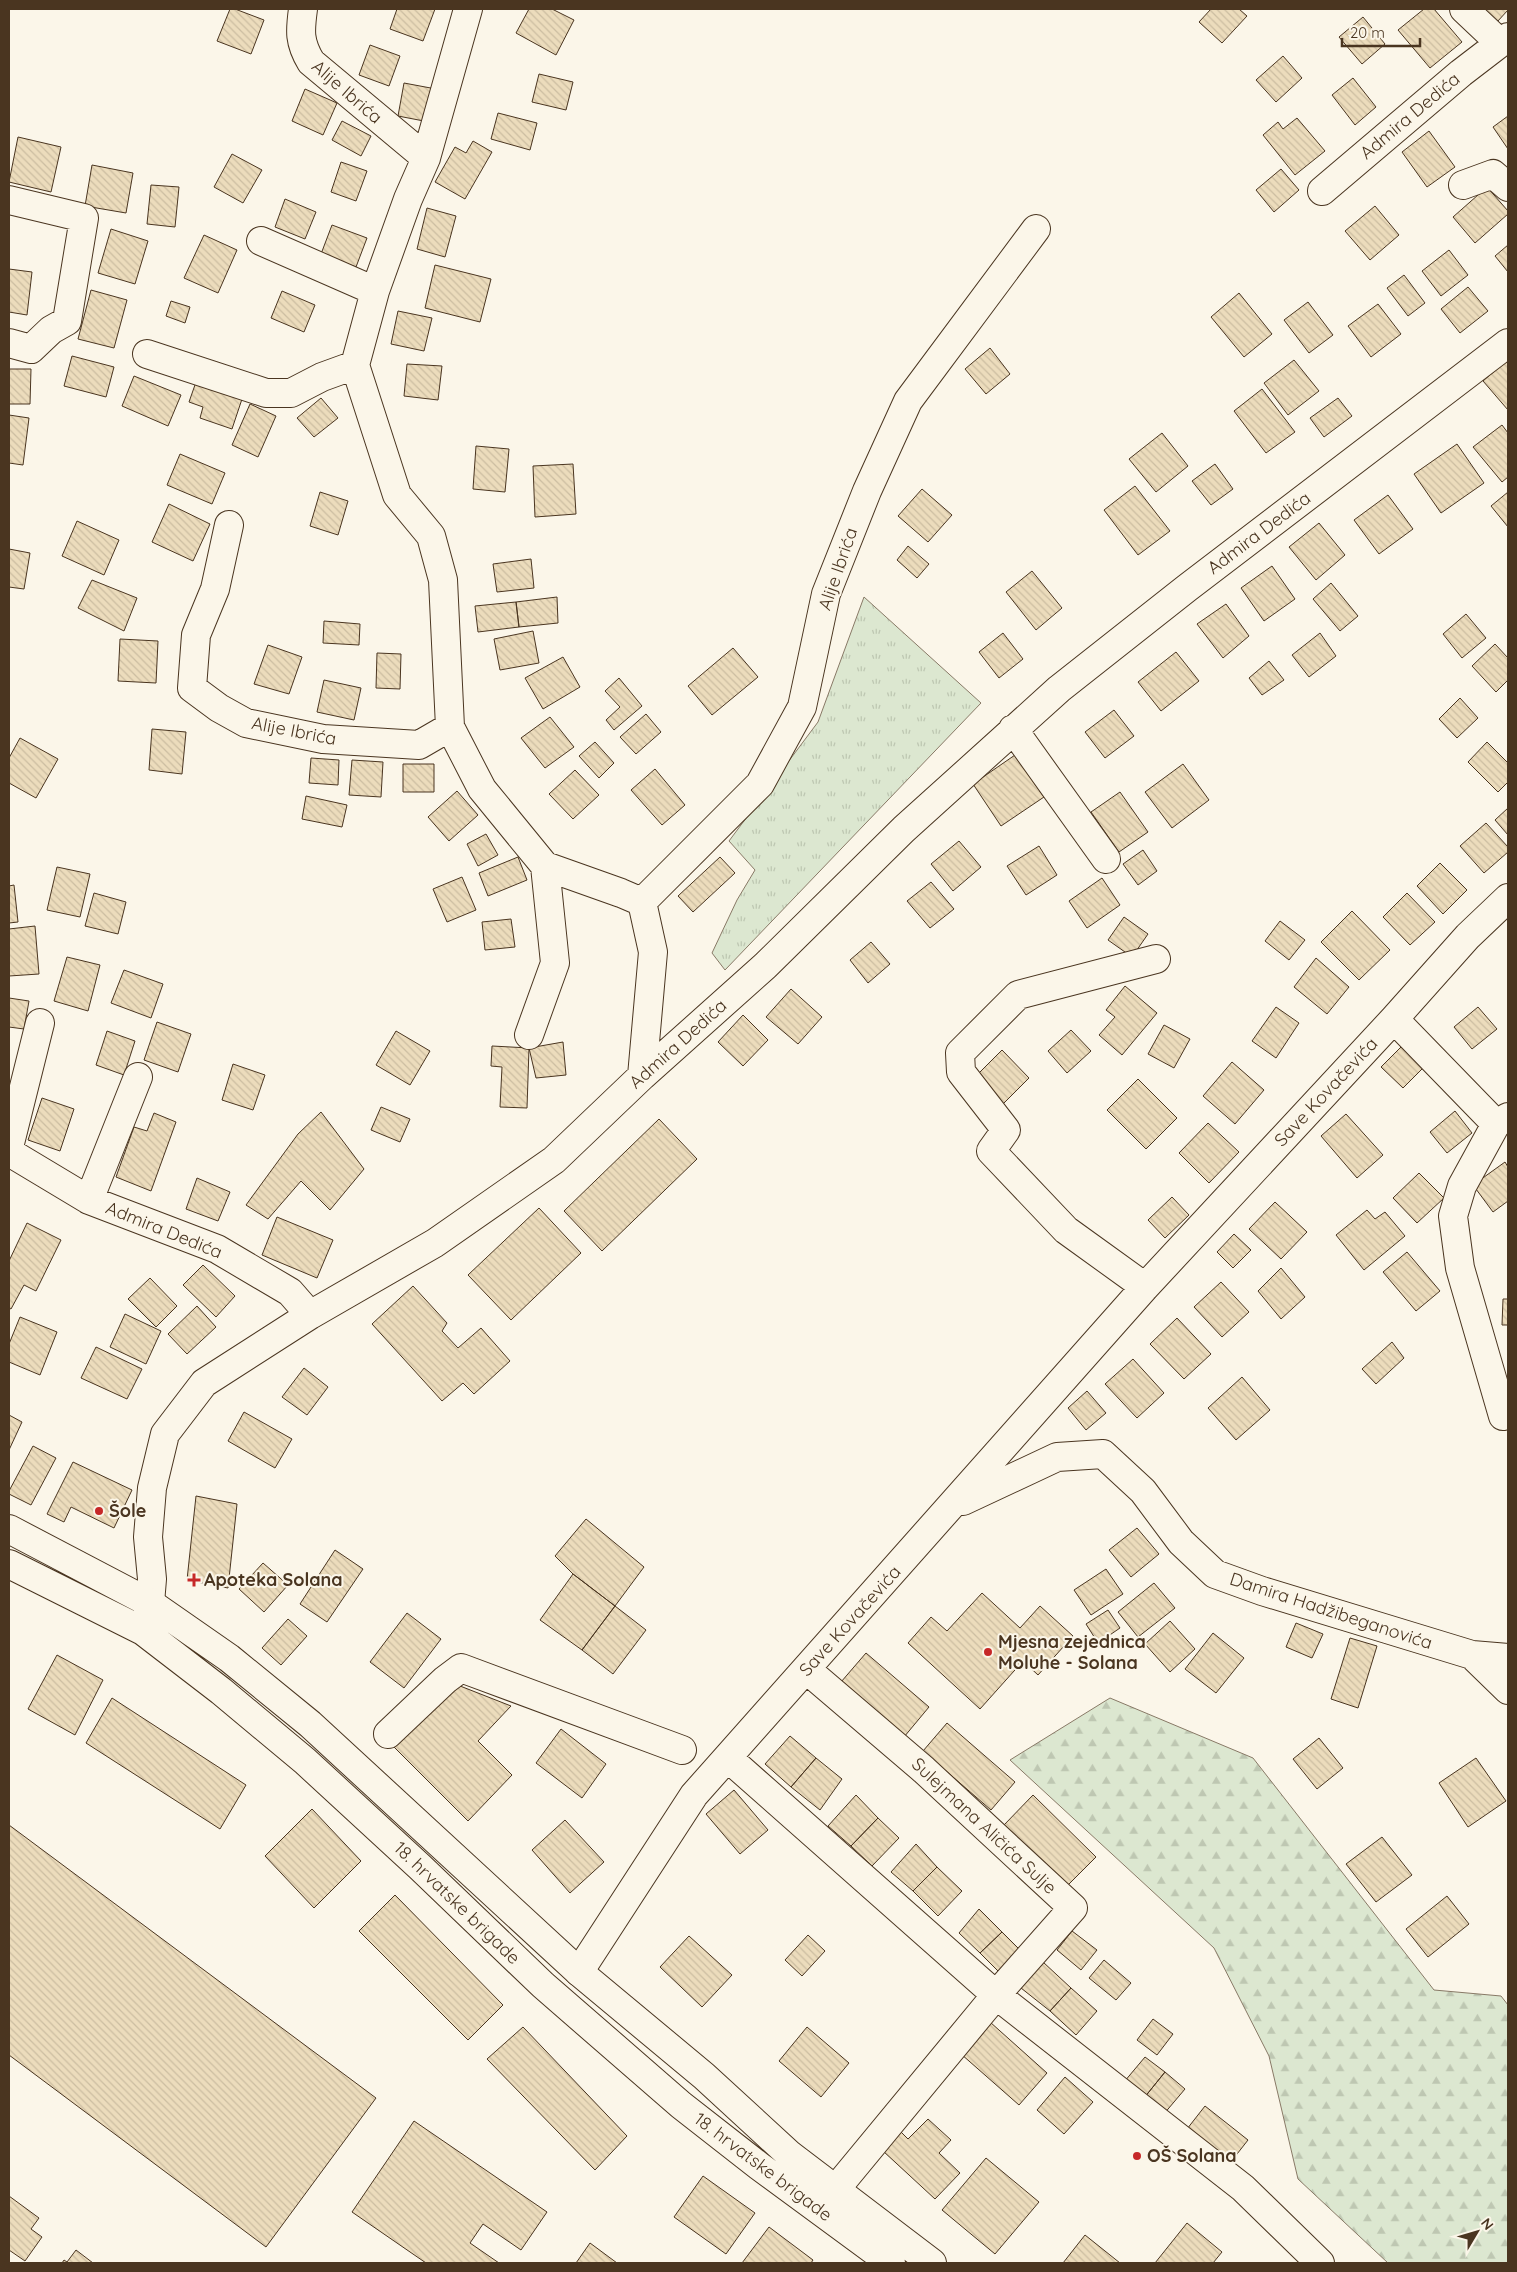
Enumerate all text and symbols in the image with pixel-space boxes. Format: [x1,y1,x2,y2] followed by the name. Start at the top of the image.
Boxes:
[1342,15,1420,47] scale bar
[1350,23,1385,42] text: 20 m
[307,55,387,129] street label: Alije Ibrića
[1355,67,1464,164] street label: Admira Dedića
[1202,486,1315,579] street label: Admira Dedića
[813,524,862,613] street label: Alije Ibrića
[250,711,339,750] street label: Alije Ibrića
[624,994,731,1094] street label: Admira Dedića
[1269,1032,1382,1151] street label: Save Kovačevića
[103,1196,226,1263] street label: Admira Dedića
[109,1499,146,1522] place label: Šole
[93,1505,105,1517] marker: Šole
[794,1560,905,1681] street label: Save Kovačevića
[1227,1567,1435,1654] street label: Damira Hadžibeganovića
[204,1568,343,1591] place label: Apoteka Solana
[188,1574,200,1586] marker: Apoteka Solana
[998,1630,1146,1674] place label: Mjesna zejednica Moluhe - Solana
[982,1646,994,1658] marker: Mjesna zejednica Moluhe - Solana
[907,1752,1062,1899] street label: Sulejmana Aličića Sulje
[389,1836,525,1969] street label: 18. hrvatske brigade
[690,2107,837,2226] street label: 18. hrvatske brigade
[1147,2144,1237,2167] place label: OŠ Solana
[1131,2150,1143,2162] marker: OŠ Solana
[1452,2207,1502,2257] north arrow
[1477,2214,1498,2234] text: N

